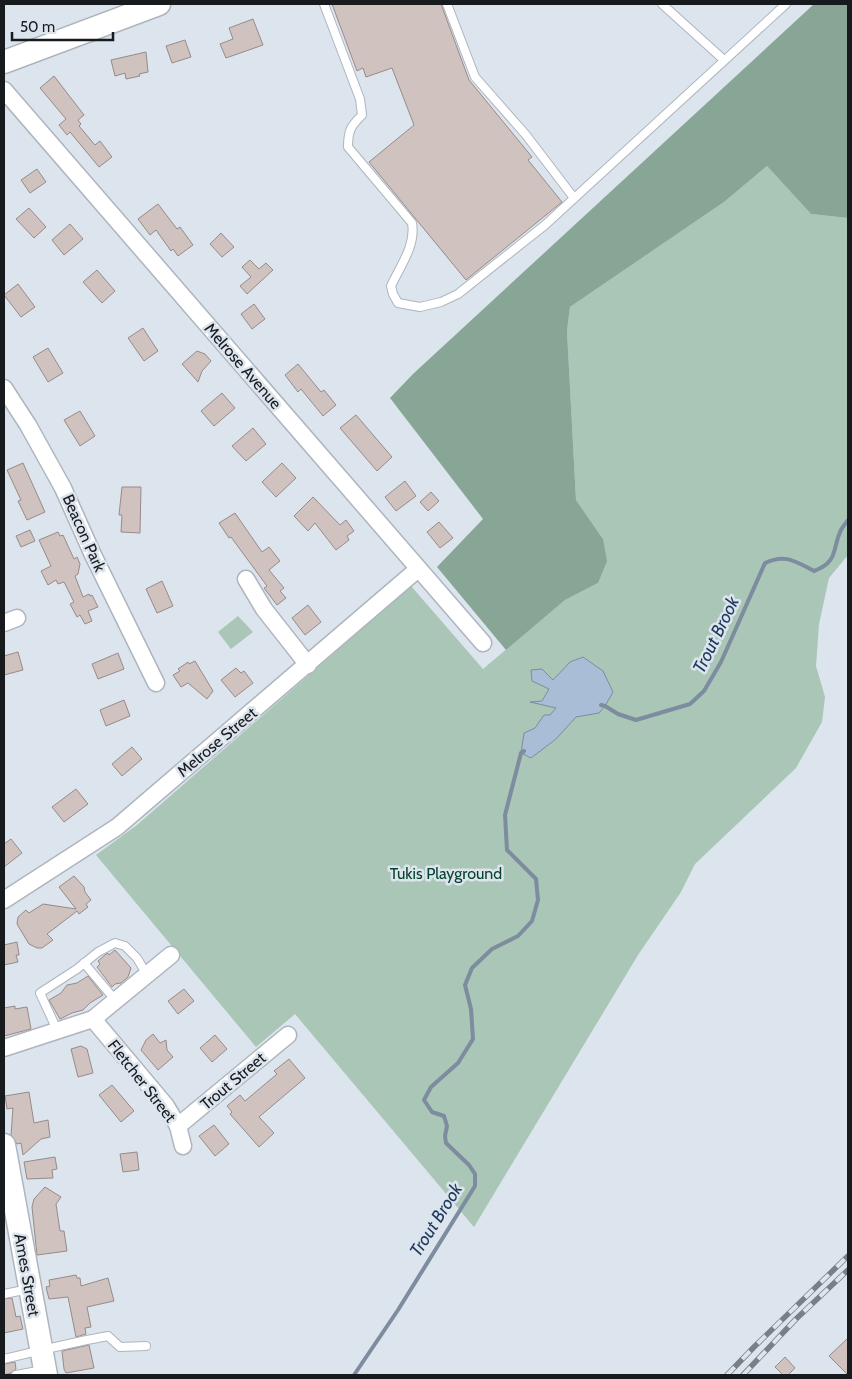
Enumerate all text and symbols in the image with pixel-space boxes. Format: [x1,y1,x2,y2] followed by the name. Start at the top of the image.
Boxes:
[12,10,114,42] scale bar
[20,18,55,36] text: 50 m
[201,319,285,413] street label: Melrose Avenue
[58,491,110,575] street label: Beacon Park
[688,592,744,677] water label: Trout Brook
[173,703,261,781] street label: Melrose Street
[390,864,502,883] park label: Tukis Playground
[104,1036,180,1127] street label: Fletcher Street
[197,1048,270,1114] street label: Trout Street
[405,1178,468,1261] water label: Trout Brook
[10,1232,44,1318] street label: Ames Street

